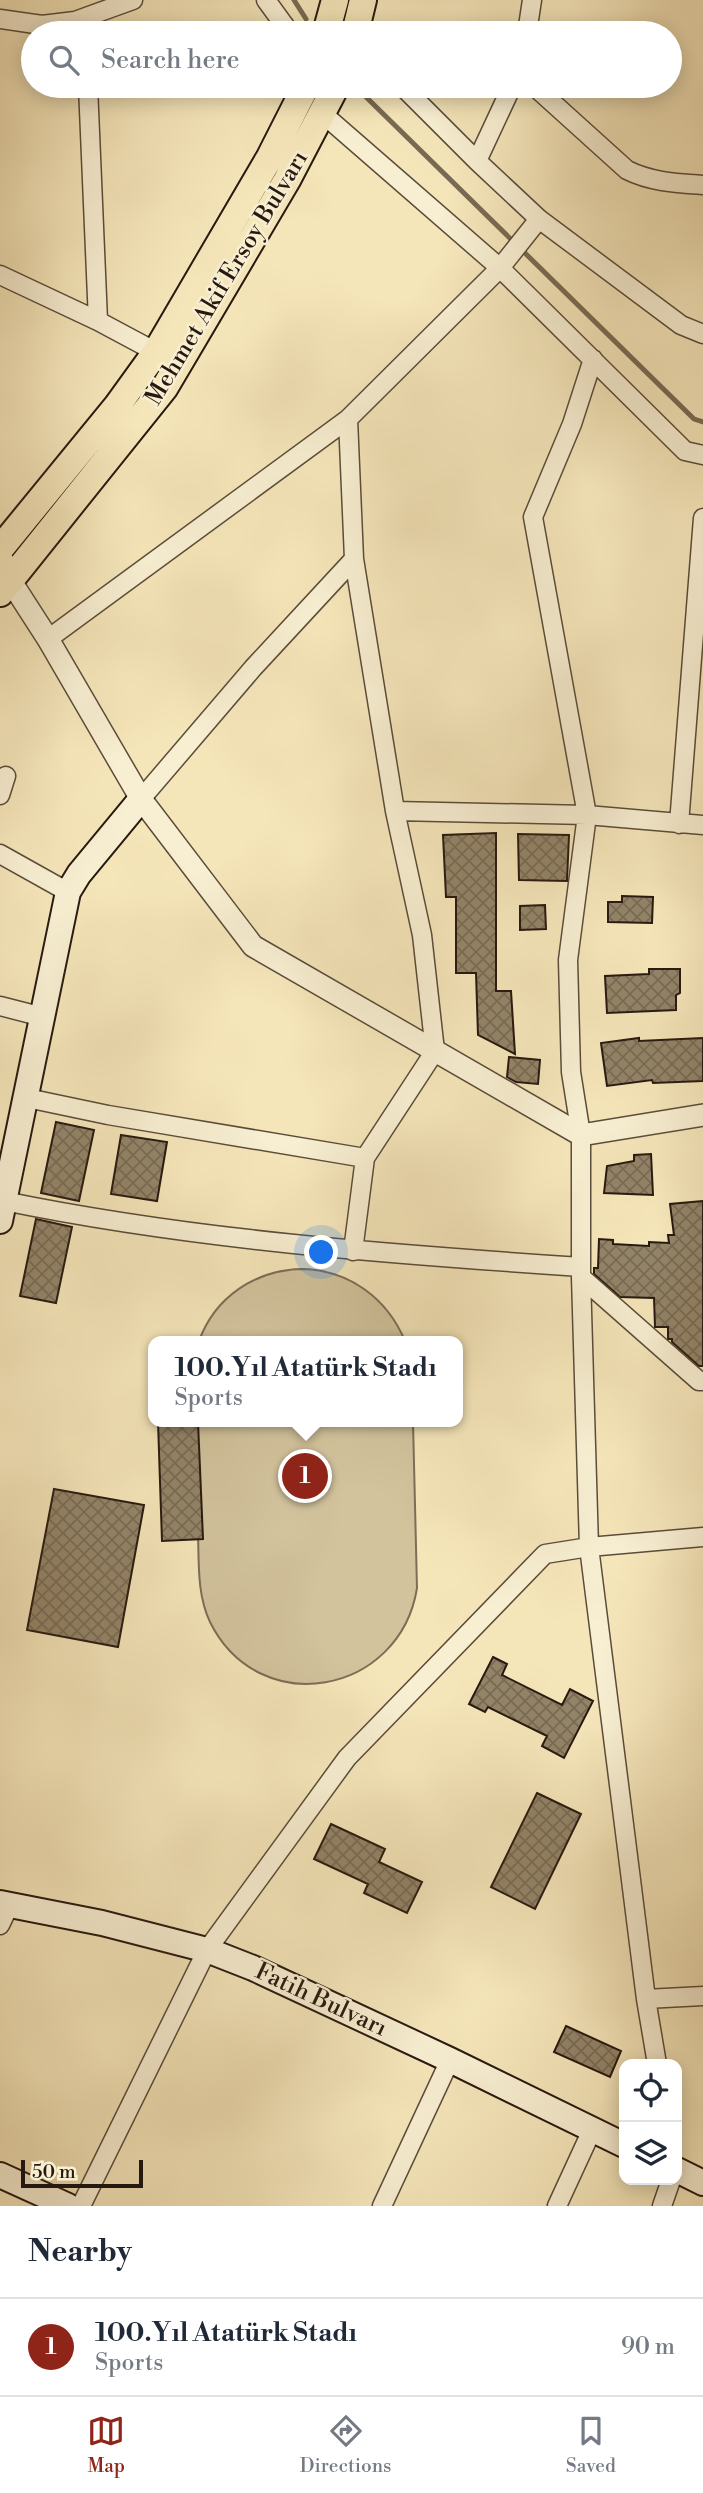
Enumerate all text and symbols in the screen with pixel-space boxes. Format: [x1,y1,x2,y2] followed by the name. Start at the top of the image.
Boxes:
[21,21,682,98] search box
[45,41,83,79] icon: search
[101,44,240,76] text: Search here
[139,145,315,411] street label: Mehmet Akif Ersoy Bulvarı
[304,1235,338,1269] your location
[148,1336,463,1427] popup
[175,1352,436,1384] text: 100.Yıl Atatürk Stadı
[175,1384,243,1412] text: Sports
[282,1450,328,1502] pin: 1
[250,1956,392,2044] street label: Fatih Bulvarı
[619,2059,682,2185] map controls
[619,2059,682,2122] button: locate
[619,2122,682,2185] button: layers
[21,2157,144,2189] scale bar
[32,2160,76,2184] text: 50 m
[28,2233,132,2271] text: Nearby
[95,2317,357,2349] text: 100.Yıl Atatürk Stadı
[45,2333,57,2361] text: 1
[621,2333,675,2361] text: 90 m
[95,2349,163,2377] text: Sports
[87,2412,125,2478] tab: Map
[300,2412,391,2478] tab: Directions
[566,2412,616,2478] tab: Saved

